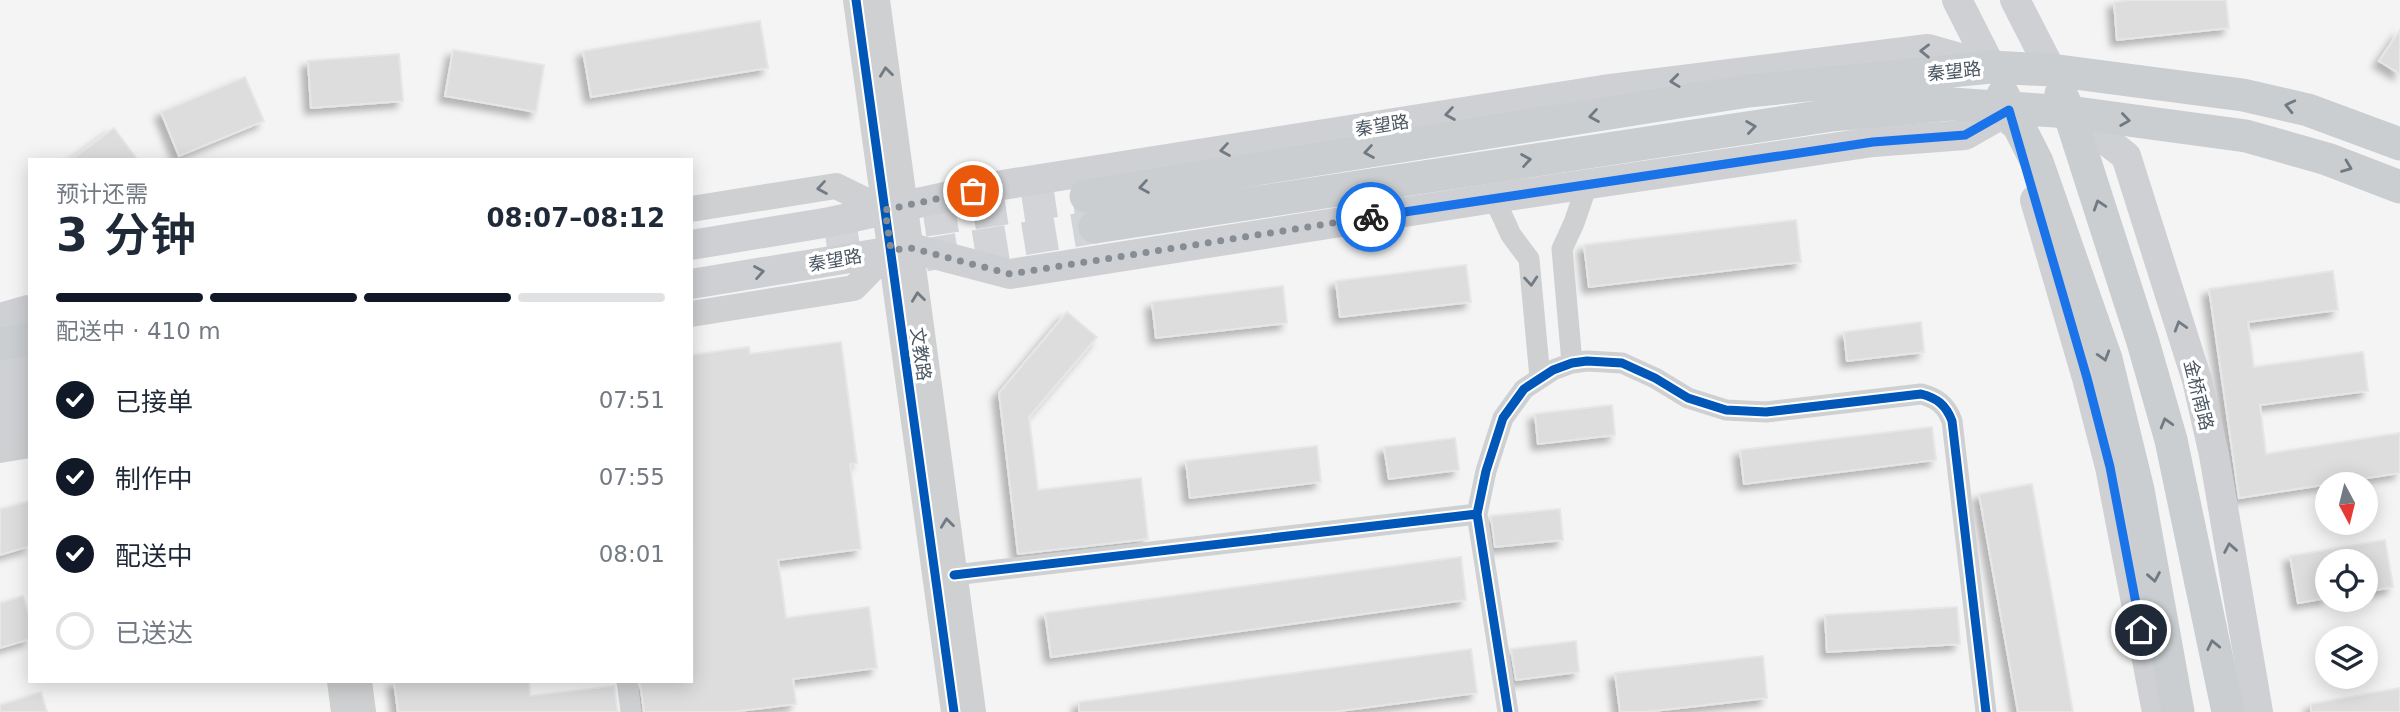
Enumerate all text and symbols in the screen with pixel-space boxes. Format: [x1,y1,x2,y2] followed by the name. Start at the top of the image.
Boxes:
[1919,44,1930,59] one-way arrow
[1926,58,1982,84] street label: 秦望路
[879,66,894,78] one-way arrow
[1669,73,1681,88] one-way arrow
[2284,99,2296,114] one-way arrow
[1444,106,1456,121] one-way arrow
[1588,108,1600,123] one-way arrow
[1354,110,1410,140] street label: 秦望路
[2120,112,2131,127] one-way arrow
[1745,119,1757,134] one-way arrow
[1220,142,1231,157] one-way arrow
[1363,144,1375,159] one-way arrow
[1520,153,1532,168] one-way arrow
[2341,159,2353,173] one-way arrow
[943,161,1003,221] pin
[954,172,992,210] icon: bag
[1139,179,1150,194] one-way arrow
[56,181,148,207] text: 预计还需
[817,181,828,196] one-way arrow
[1336,182,1406,252] courier
[1352,198,1390,236] icon: bike
[2093,200,2108,212] one-way arrow
[486,203,665,233] text: 08:07–08:12
[56,208,196,262] text: 3 分钟
[807,245,863,275] street label: 秦望路
[753,265,764,280] one-way arrow
[1524,275,1539,286] one-way arrow
[910,292,925,303] one-way arrow
[56,318,221,344] text: 配送中 · 410 m
[2174,321,2188,333] one-way arrow
[907,326,935,382] street label: 文教路
[2096,349,2110,361] one-way arrow
[2180,358,2218,432] street label: 金桥南路
[56,381,94,419] icon: check
[115,387,193,417] text: 已接单
[599,387,665,413] text: 07:51
[2160,417,2174,429] one-way arrow
[56,458,94,496] icon: check
[115,464,193,494] text: 制作中
[599,464,665,490] text: 07:55
[2315,472,2378,536] north arrow
[2315,472,2378,689] map controls
[940,517,955,529] one-way arrow
[56,535,94,573] icon: check
[115,541,193,571] text: 配送中
[599,541,665,567] text: 08:01
[2223,542,2238,554] one-way arrow
[2315,549,2378,612] button: locate
[2146,571,2161,583] one-way arrow
[2111,600,2171,660] pin
[2122,611,2160,649] icon: home
[115,618,193,648] text: 已送达
[2315,626,2378,689] button: layers
[2207,639,2222,651] one-way arrow

